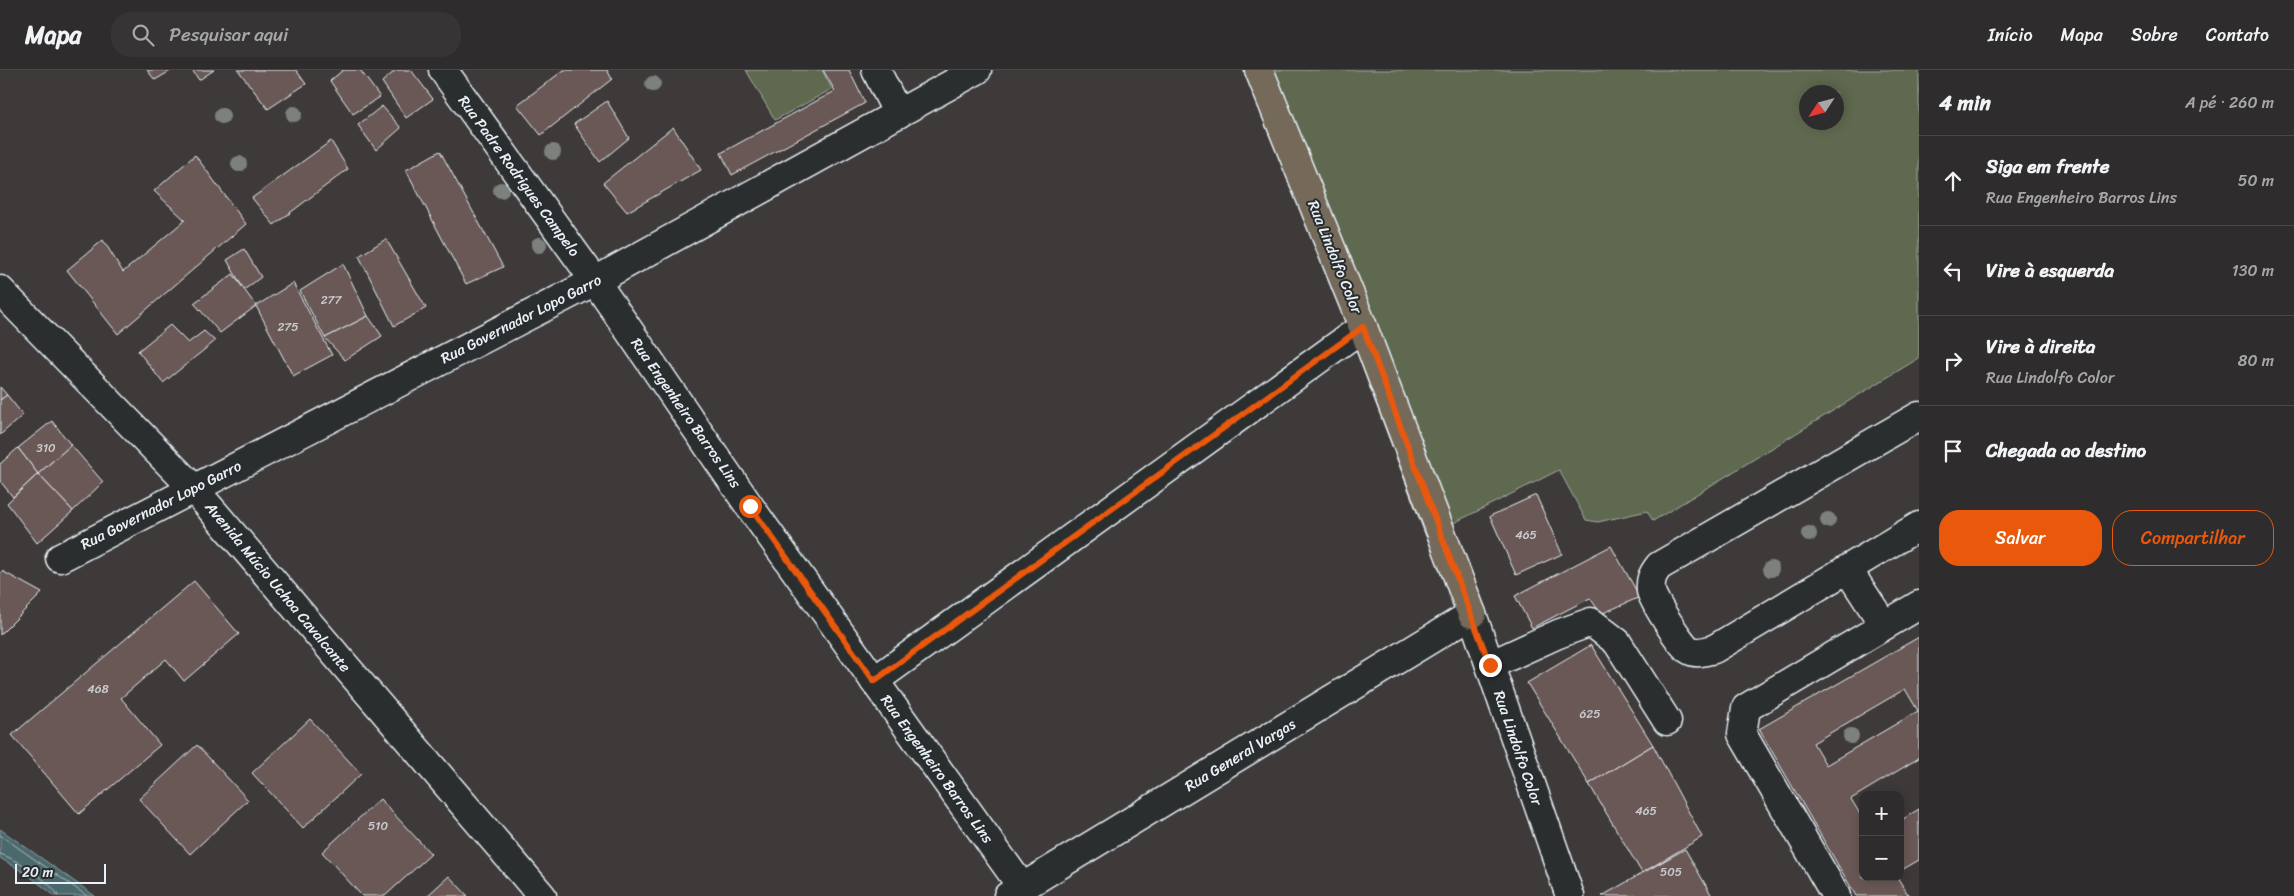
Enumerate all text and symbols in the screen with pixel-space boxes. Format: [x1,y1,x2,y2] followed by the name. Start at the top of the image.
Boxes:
[111,12,461,57] search box
[25,14,81,56] text: Mapa
[169,18,288,51] text: Pesquisar aqui
[1988,19,2033,51] text: Início
[2061,19,2103,51] text: Mapa
[2131,19,2178,51] text: Sobre
[2206,19,2269,51] text: Contato
[129,21,157,49] icon: search
[1939,84,1991,122] text: 4 min
[1799,85,1844,130] north arrow
[2185,88,2274,117] text: A pé · 260 m
[451,90,587,263] street label: Rua Padre Rodrigues Campelo
[1986,150,2109,183] text: Siga em frente
[2238,166,2274,195] text: 50 m
[1939,167,1967,195] icon: ahead
[1986,183,2177,212] text: Rua Engenheiro Barros Lins
[1300,196,1370,319] street label: Rua Lindolfo Color
[1986,254,2114,287] text: Vire à esquerda
[2232,256,2274,285] text: 130 m
[1939,257,1967,285] icon: left
[436,267,607,371] street label: Rua Governador Lopo Garro
[321,289,342,311] house number: 277
[277,316,299,338] house number: 275
[1986,330,2095,363] text: Vire à direita
[624,332,748,494] street label: Rua Engenheiro Barros Lins
[2238,346,2274,375] text: 80 m
[1939,347,1967,375] icon: right
[1986,363,2115,392] text: Rua Lindolfo Color
[1986,434,2146,467] text: Chegada ao destino
[36,437,56,459] house number: 310
[1939,437,1967,465] icon: arrive
[76,453,247,557] street label: Rua Governador Lopo Garro
[198,495,358,679] street label: Avenida Múcio Uchoa Cavalcante
[739,495,762,518] route start
[1939,510,2102,566] button: Salvar
[2112,510,2274,566] button: Compartilhar
[1515,524,1537,546] house number: 465
[1479,654,1502,677] route end
[87,678,109,700] house number: 468
[1486,687,1550,810] street label: Rua Lindolfo Color
[874,689,1000,849] street label: Rua Engenheiro Barros Lins
[1579,703,1601,725] house number: 625
[1179,711,1301,798] street label: Rua General Vargas
[1859,791,1904,881] map controls
[1859,791,1904,836] button: +
[1635,800,1657,822] house number: 465
[368,815,388,837] house number: 510
[1859,836,1904,881] button: −
[22,860,53,885] text: 20 m
[15,861,106,884] scale bar
[1660,861,1682,883] house number: 505

